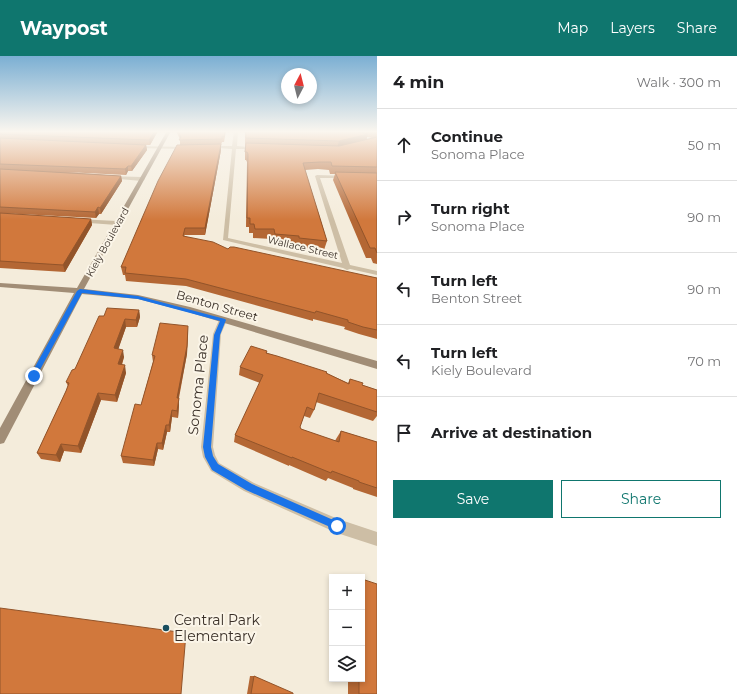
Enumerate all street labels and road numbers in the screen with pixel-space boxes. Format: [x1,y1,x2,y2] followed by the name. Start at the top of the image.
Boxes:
[83,205,132,279] street label: Kiely Boulevard
[266,233,340,262] street label: Wallace Street
[175,287,260,324] street label: Benton Street
[184,334,212,436] street label: Sonoma Place

